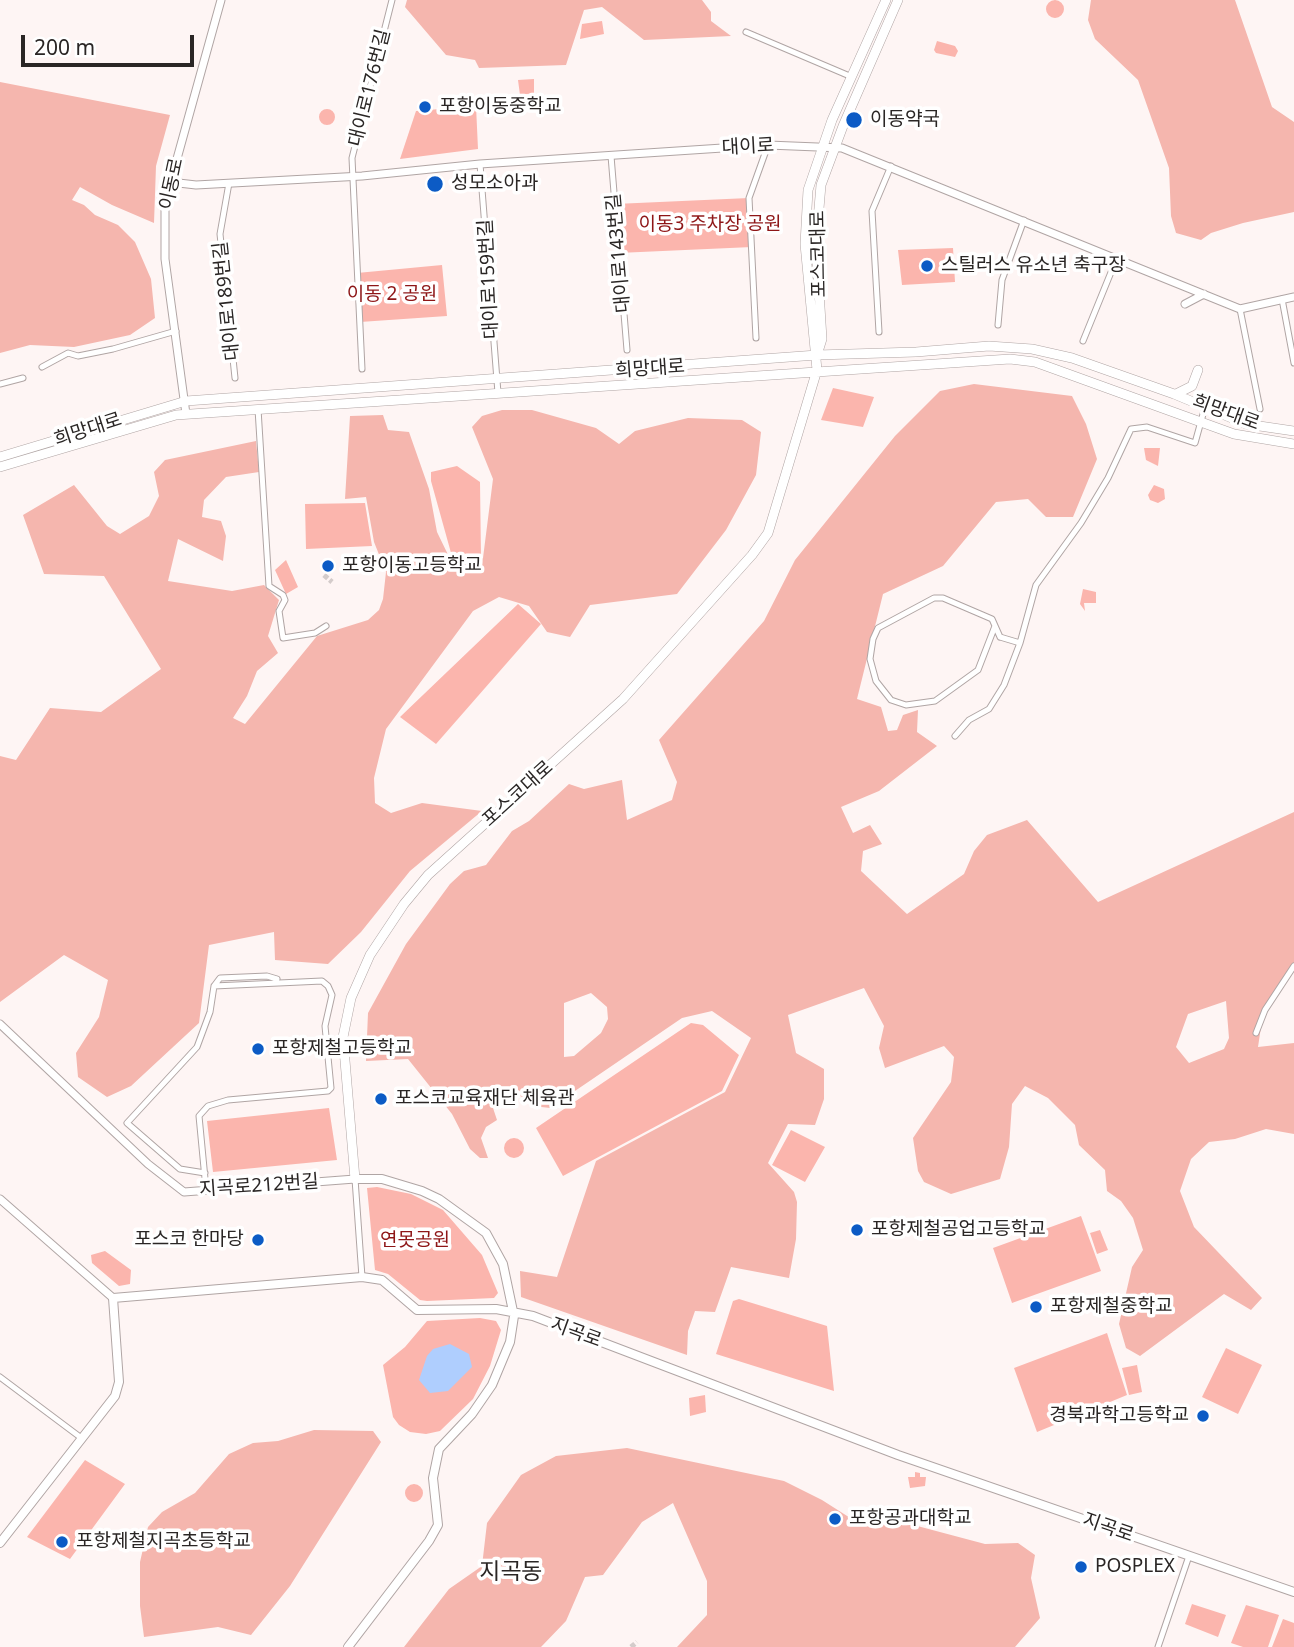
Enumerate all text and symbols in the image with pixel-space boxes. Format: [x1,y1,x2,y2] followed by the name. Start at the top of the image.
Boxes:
[24,21,198,65] scale bar
[344,27,396,149] street label: 대이로176번길
[34,33,95,61] text: 200 m
[439,96,561,118] place label: 포항이동중학교
[417,99,433,115] marker: 포항이동중학교
[870,109,940,131] place label: 이동약국
[844,110,864,130] marker: 이동약국
[721,134,775,160] street label: 대이로
[155,156,189,212] street label: 이동로
[451,173,538,195] place label: 성모소아과
[425,174,445,194] marker: 성모소아과
[602,192,636,314] street label: 대이로143번길
[807,210,831,298] street label: 포스코대로
[638,214,782,236] park label: 이동3 주차장 공원
[474,218,504,340] street label: 대이로159번길
[209,240,245,362] street label: 대이로189번길
[941,255,1126,277] place label: 스틸러스 유소년 축구장
[919,258,935,274] marker: 스틸러스 유소년 축구장
[347,284,437,306] park label: 이동 2 공원
[614,355,686,383] street label: 희망대로
[1189,390,1263,436] street label: 희망대로
[51,408,125,452] street label: 희망대로
[342,555,482,577] place label: 포항이동고등학교
[320,558,336,574] marker: 포항이동고등학교
[478,756,558,832] street label: 포스코대로
[272,1038,412,1060] place label: 포항제철고등학교
[250,1041,266,1057] marker: 포항제철고등학교
[395,1088,575,1110] place label: 포스코교육재단 체육관
[373,1091,389,1107] marker: 포스코교육재단 체육관
[198,1170,320,1202] street label: 지곡로212번길
[871,1219,1046,1241] place label: 포항제철공업고등학교
[849,1222,865,1238] marker: 포항제철공업고등학교
[134,1229,244,1251] place label: 포스코 한마당
[380,1230,450,1252] park label: 연못공원
[250,1232,266,1248] marker: 포스코 한마당
[1050,1296,1172,1318] place label: 포항제철중학교
[1028,1299,1044,1315] marker: 포항제철중학교
[547,1313,605,1353] street label: 지곡로
[1049,1405,1189,1427] place label: 경북과학고등학교
[1195,1408,1211,1424] marker: 경북과학고등학교
[849,1508,971,1530] place label: 포항공과대학교
[1079,1509,1137,1547] street label: 지곡로
[827,1511,843,1527] marker: 포항공과대학교
[76,1531,251,1553] place label: 포항제철지곡초등학교
[54,1534,70,1550] marker: 포항제철지곡초등학교
[1095,1556,1175,1578] place label: POSPLEX
[479,1558,543,1586] district label: 지곡동
[1073,1559,1089,1575] marker: POSPLEX

